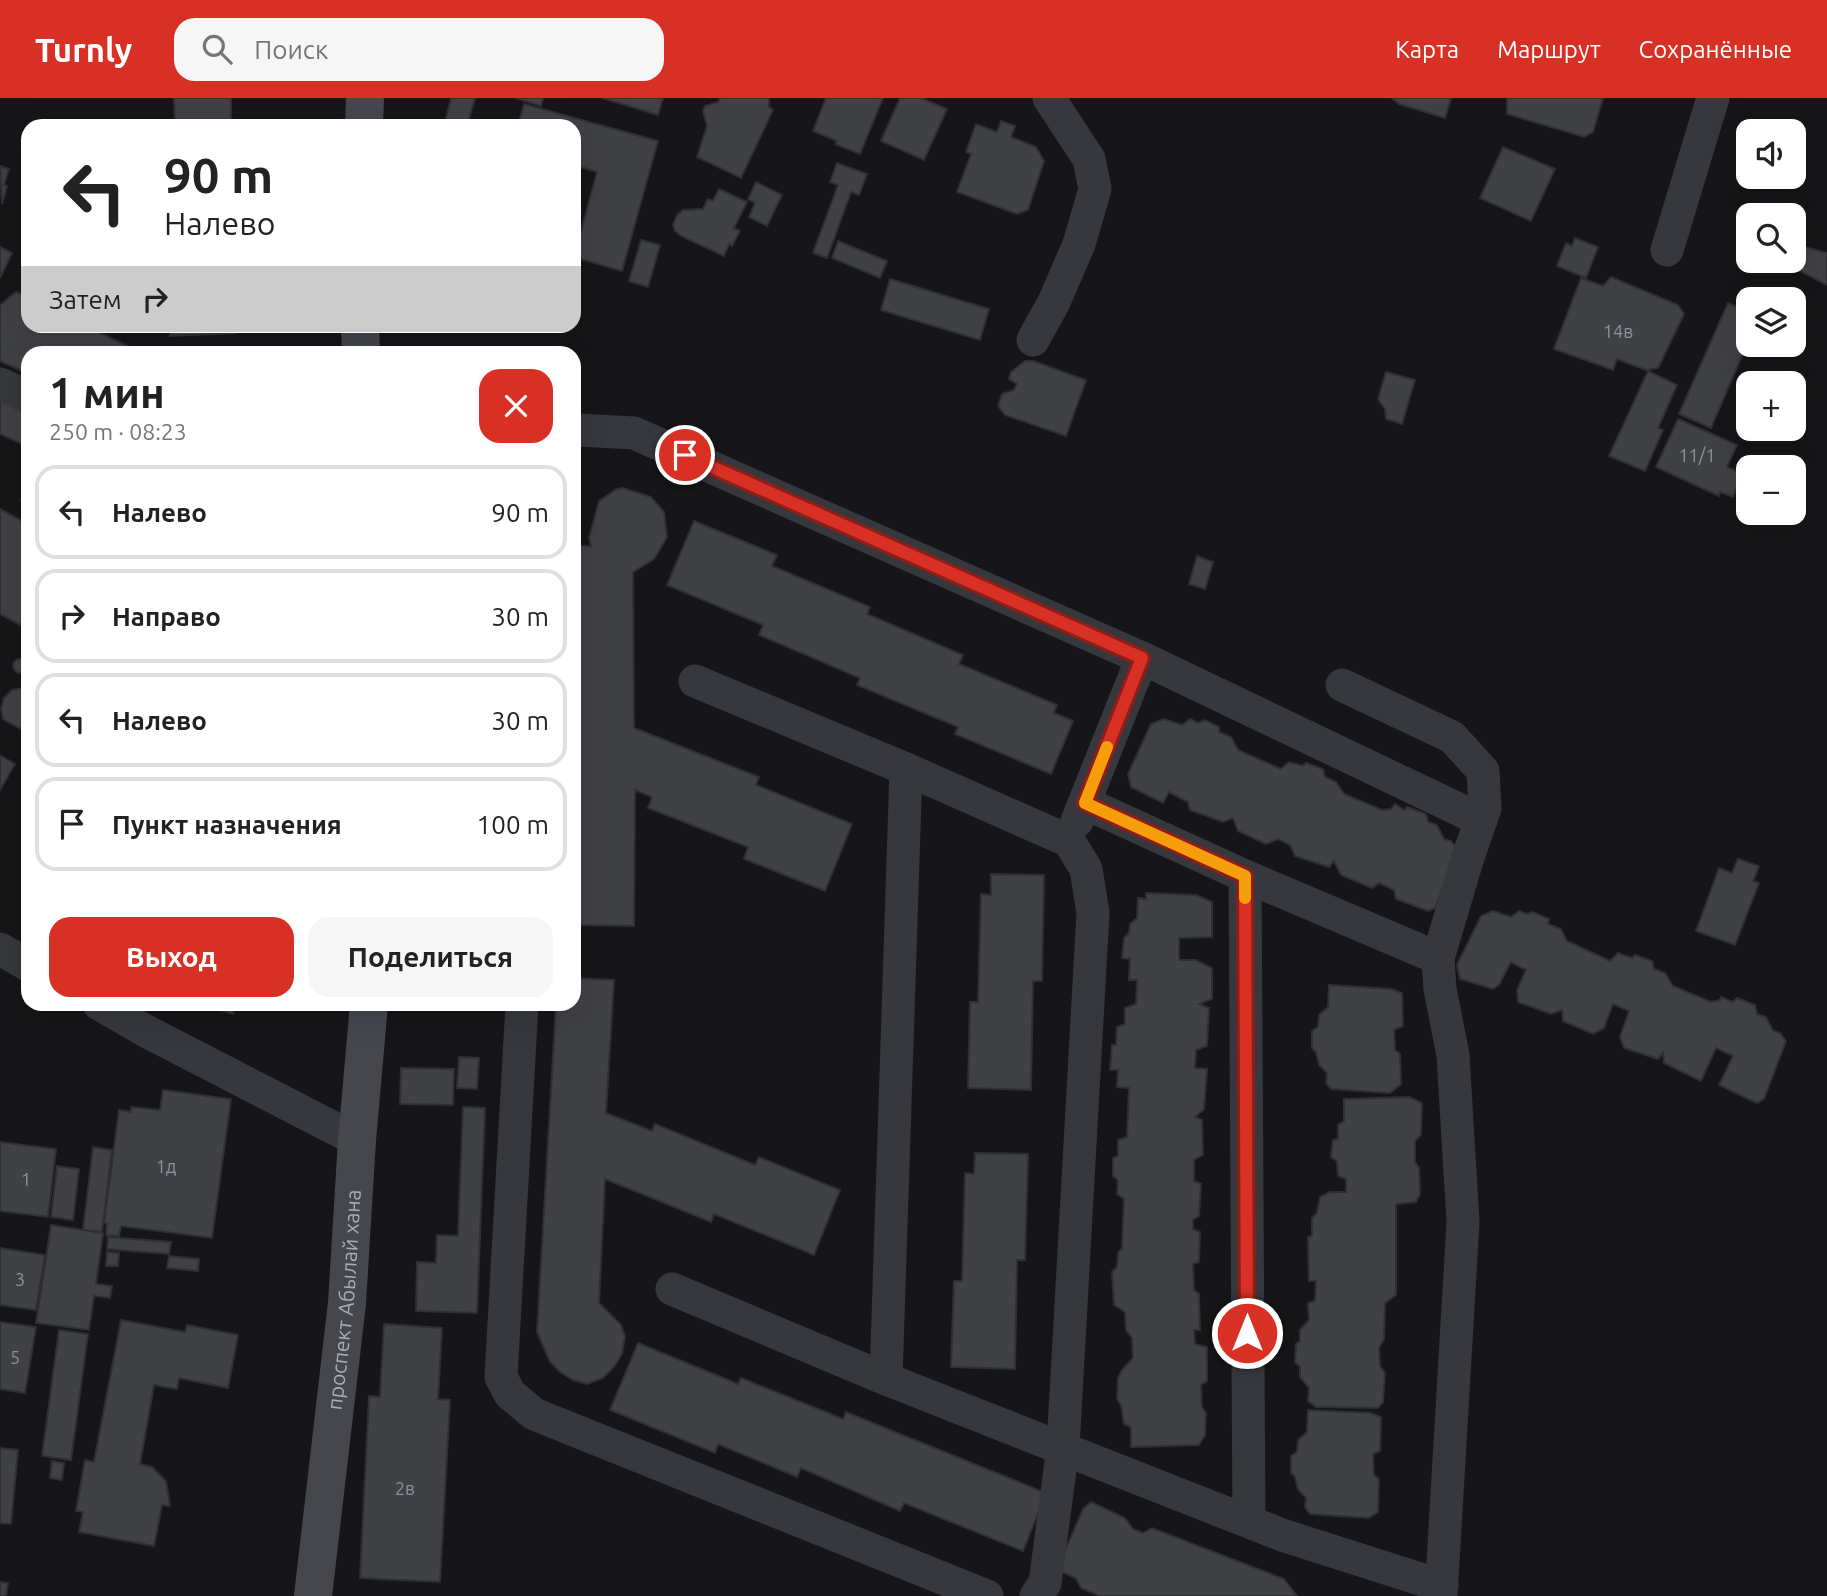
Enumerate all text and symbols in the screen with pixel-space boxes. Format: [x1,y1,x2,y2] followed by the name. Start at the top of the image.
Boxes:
[174,18,664,81] search box
[198,30,236,68] icon: search
[35,31,132,68] text: Turnly
[254,35,328,64] text: Поиск
[1395,36,1459,63] text: Карта
[1497,36,1601,63] text: Маршрут
[1639,36,1792,63] text: Сохранённые
[1736,119,1806,525] map controls
[1736,119,1806,189] button: sound
[49,147,140,238] icon: left
[164,147,273,202] text: 90 m
[1736,203,1806,273] button: search
[164,205,276,241] text: Налево
[136,280,174,318] icon: right
[49,285,122,314] text: Затем
[1736,287,1806,357] button: layers
[1603,321,1633,341] house number: 14в
[49,369,165,416] text: 1 мин
[479,369,553,443] button: close
[1736,371,1806,441] button: +
[49,419,187,444] text: 250 m · 08:23
[655,425,715,485] pin
[666,436,704,474] icon: arrive
[1678,445,1716,465] house number: 11/1
[1736,455,1806,525] button: −
[53,493,91,531] icon: left
[112,498,207,527] text: Налево
[491,498,549,527] text: 90 m
[53,597,91,635] icon: right
[112,602,221,631] text: Направо
[491,602,549,631] text: 30 m
[53,701,91,739] icon: left
[112,706,207,735] text: Налево
[491,706,549,735] text: 30 m
[53,805,91,843] icon: arrive
[112,810,342,839] text: Пункт назначения
[477,810,549,839] text: 100 m
[49,917,294,997] button: Выход
[308,917,553,997] button: Поделиться
[156,1156,177,1176] house number: 1д
[21,1169,31,1189] house number: 1
[322,1189,365,1411] street label: проспект Абылай хана
[15,1269,25,1289] house number: 3
[1210,1296,1284,1370] position arrow
[10,1347,20,1367] house number: 5
[395,1478,415,1498] house number: 2в

